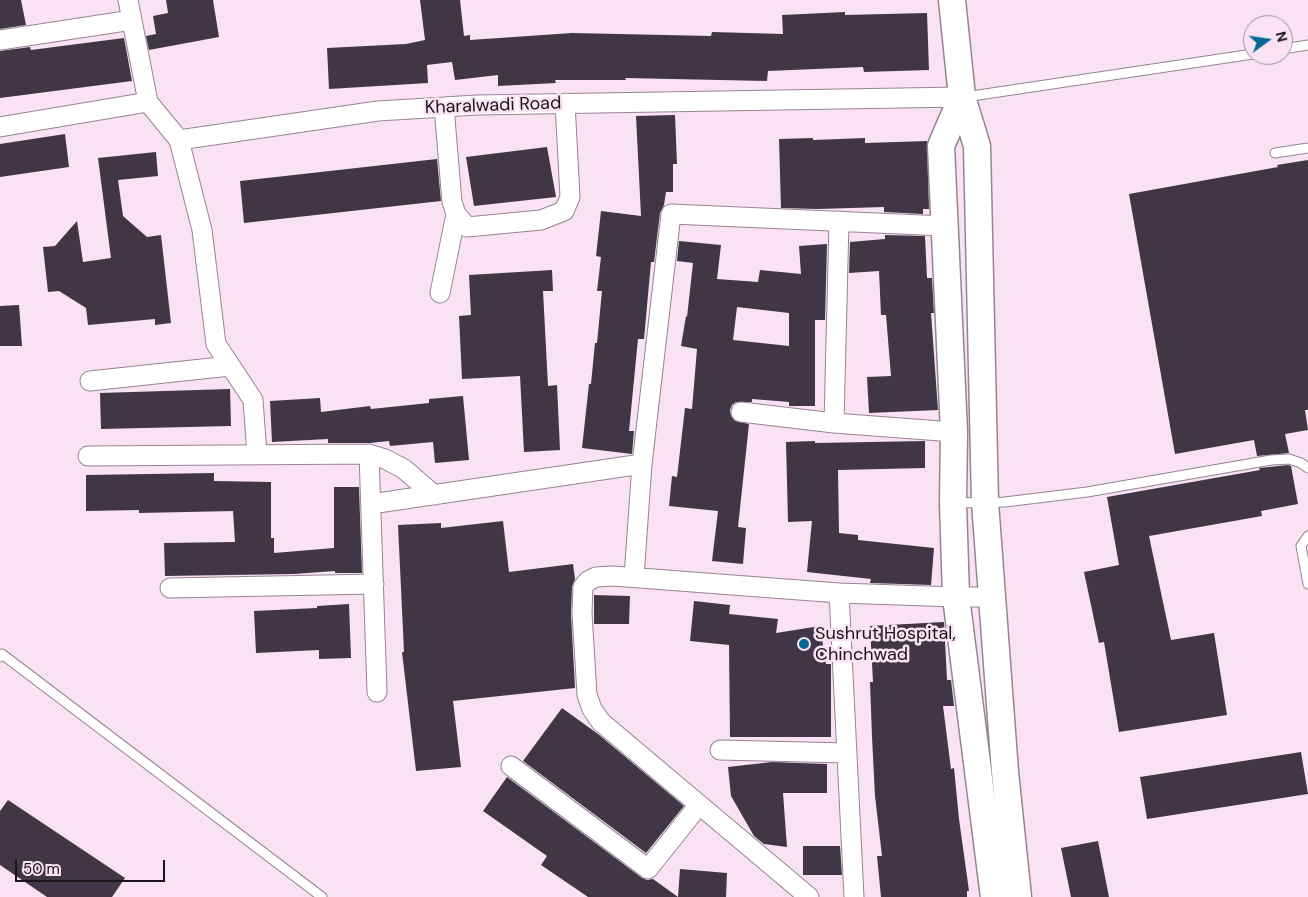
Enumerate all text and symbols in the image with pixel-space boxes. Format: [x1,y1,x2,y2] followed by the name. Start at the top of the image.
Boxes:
[1243,15,1293,65] north arrow
[1272,29,1292,44] text: N
[424,93,562,119] street label: Kharalwadi Road
[815,623,956,666] place label: Sushrut Hospital, Chinchwad
[797,637,811,651] marker: Sushrut Hospital, Chinchwad
[18,850,168,882] scale bar
[23,859,60,879] text: 50 m

